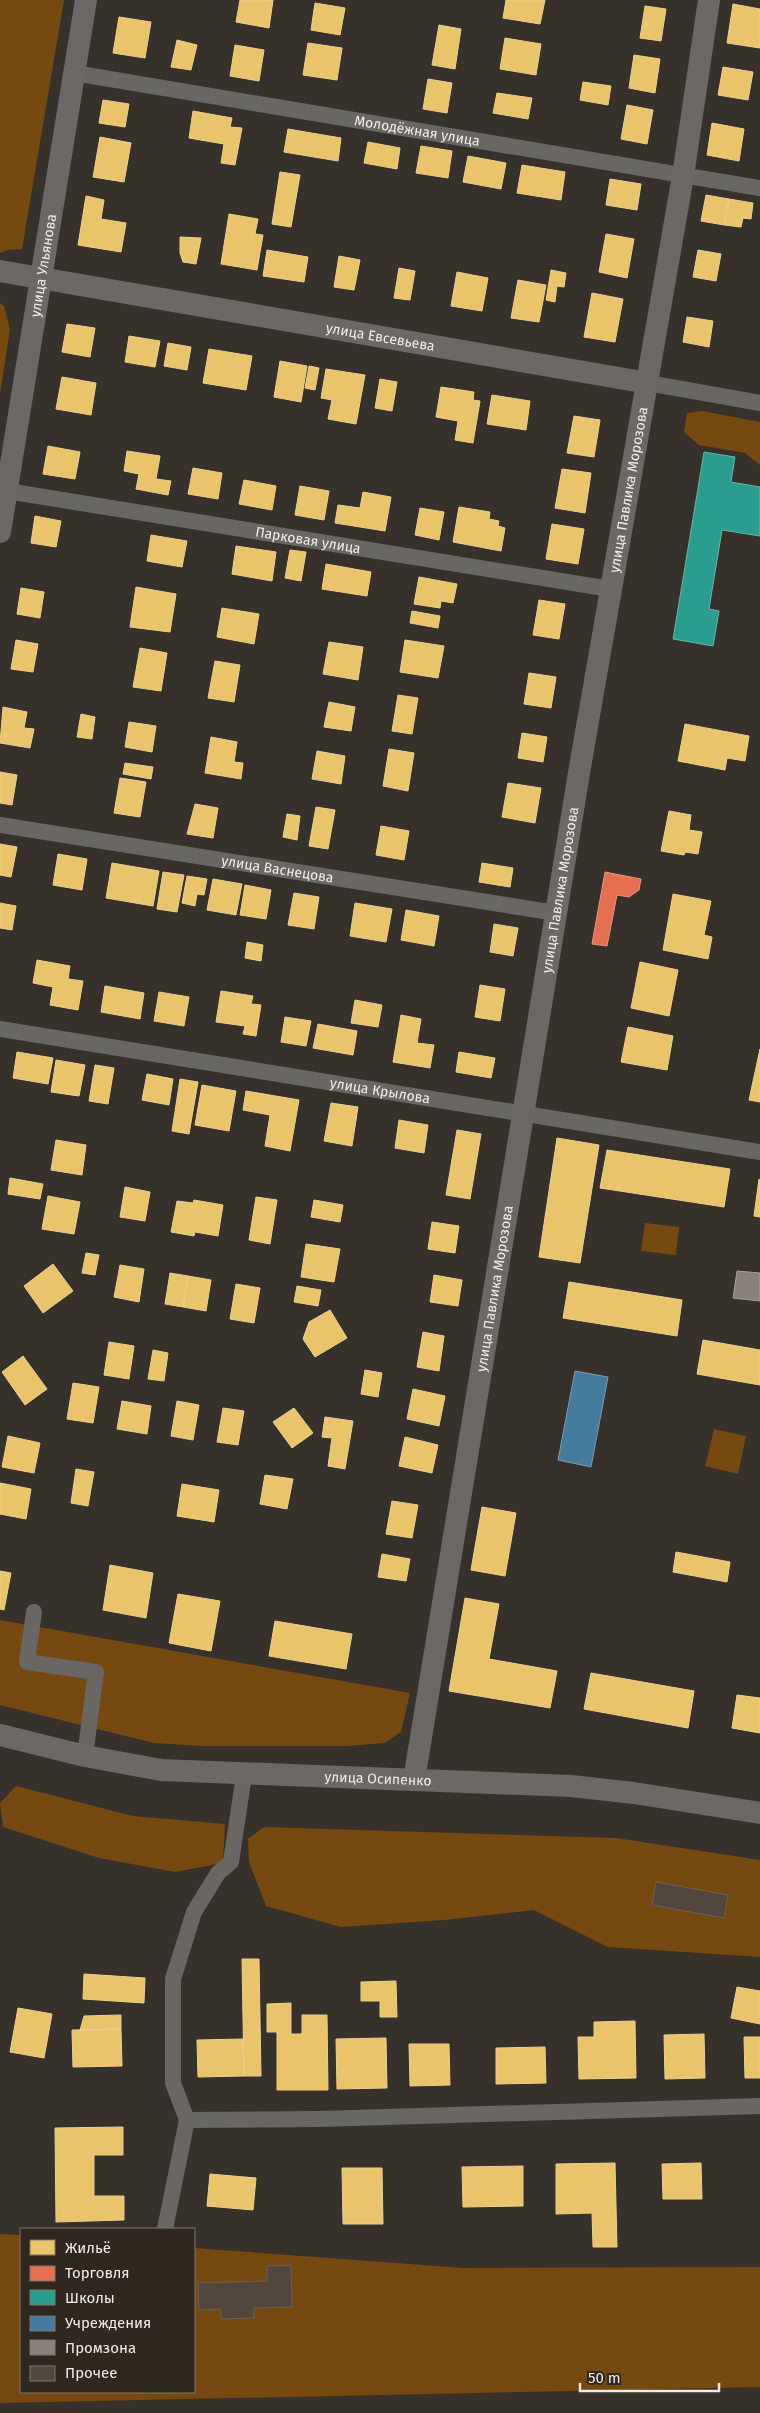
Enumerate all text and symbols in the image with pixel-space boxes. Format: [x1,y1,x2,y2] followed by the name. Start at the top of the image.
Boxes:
[353,112,481,149] street label: Молодёжная улица
[26,213,60,318] street label: улица Ульянова
[325,319,436,355] street label: улица Евсевьева
[606,405,651,574] street label: улица Павлика Морозова
[254,523,362,557] street label: Парковая улица
[538,805,582,974] street label: улица Павлика Морозова
[220,852,335,886] street label: улица Васнецова
[329,1074,431,1107] street label: улица Крылова
[473,1204,517,1373] street label: улица Павлика Морозова
[324,1768,432,1789] street label: улица Осипенко
[20,2228,195,2393] legend
[65,2239,111,2257] text: Жильё
[65,2264,130,2282] text: Торговля
[65,2289,115,2307] text: Школы
[65,2314,151,2332] text: Учреждения
[65,2339,136,2357] text: Промзона
[580,2360,719,2392] scale bar
[65,2364,117,2382] text: Прочее
[588,2369,621,2387] text: 50 m

